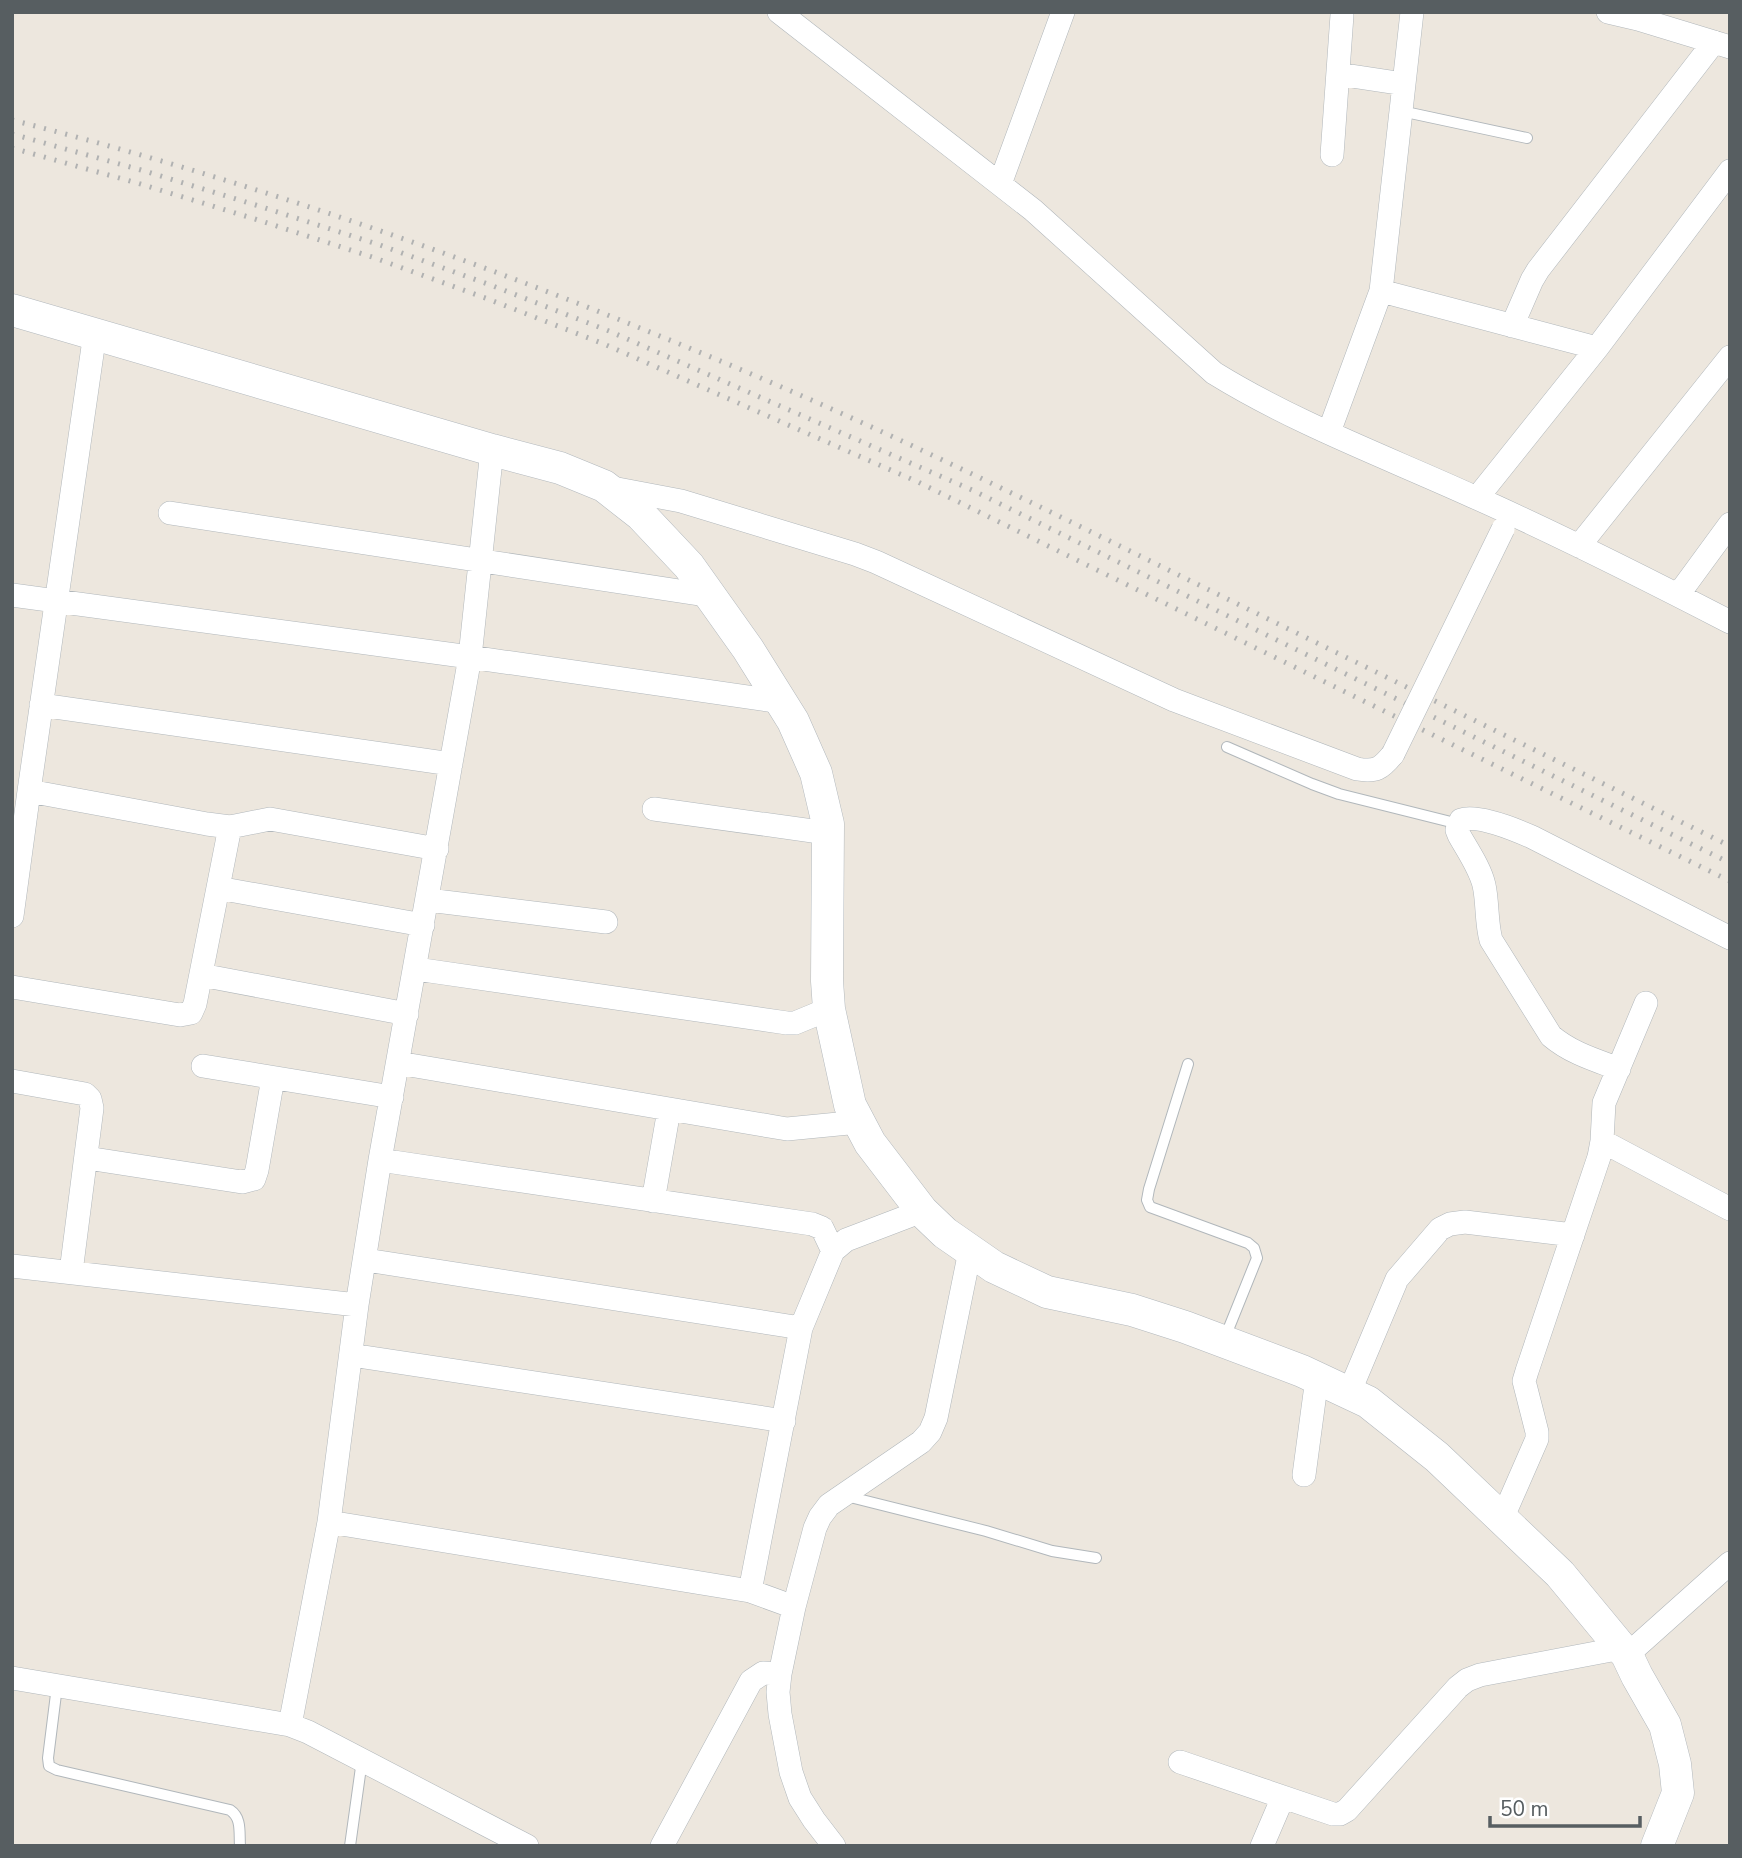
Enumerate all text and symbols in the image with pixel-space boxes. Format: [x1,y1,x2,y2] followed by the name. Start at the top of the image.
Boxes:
[1490,1784,1640,1828] scale bar
[1500,1795,1549,1823] text: 50 m

